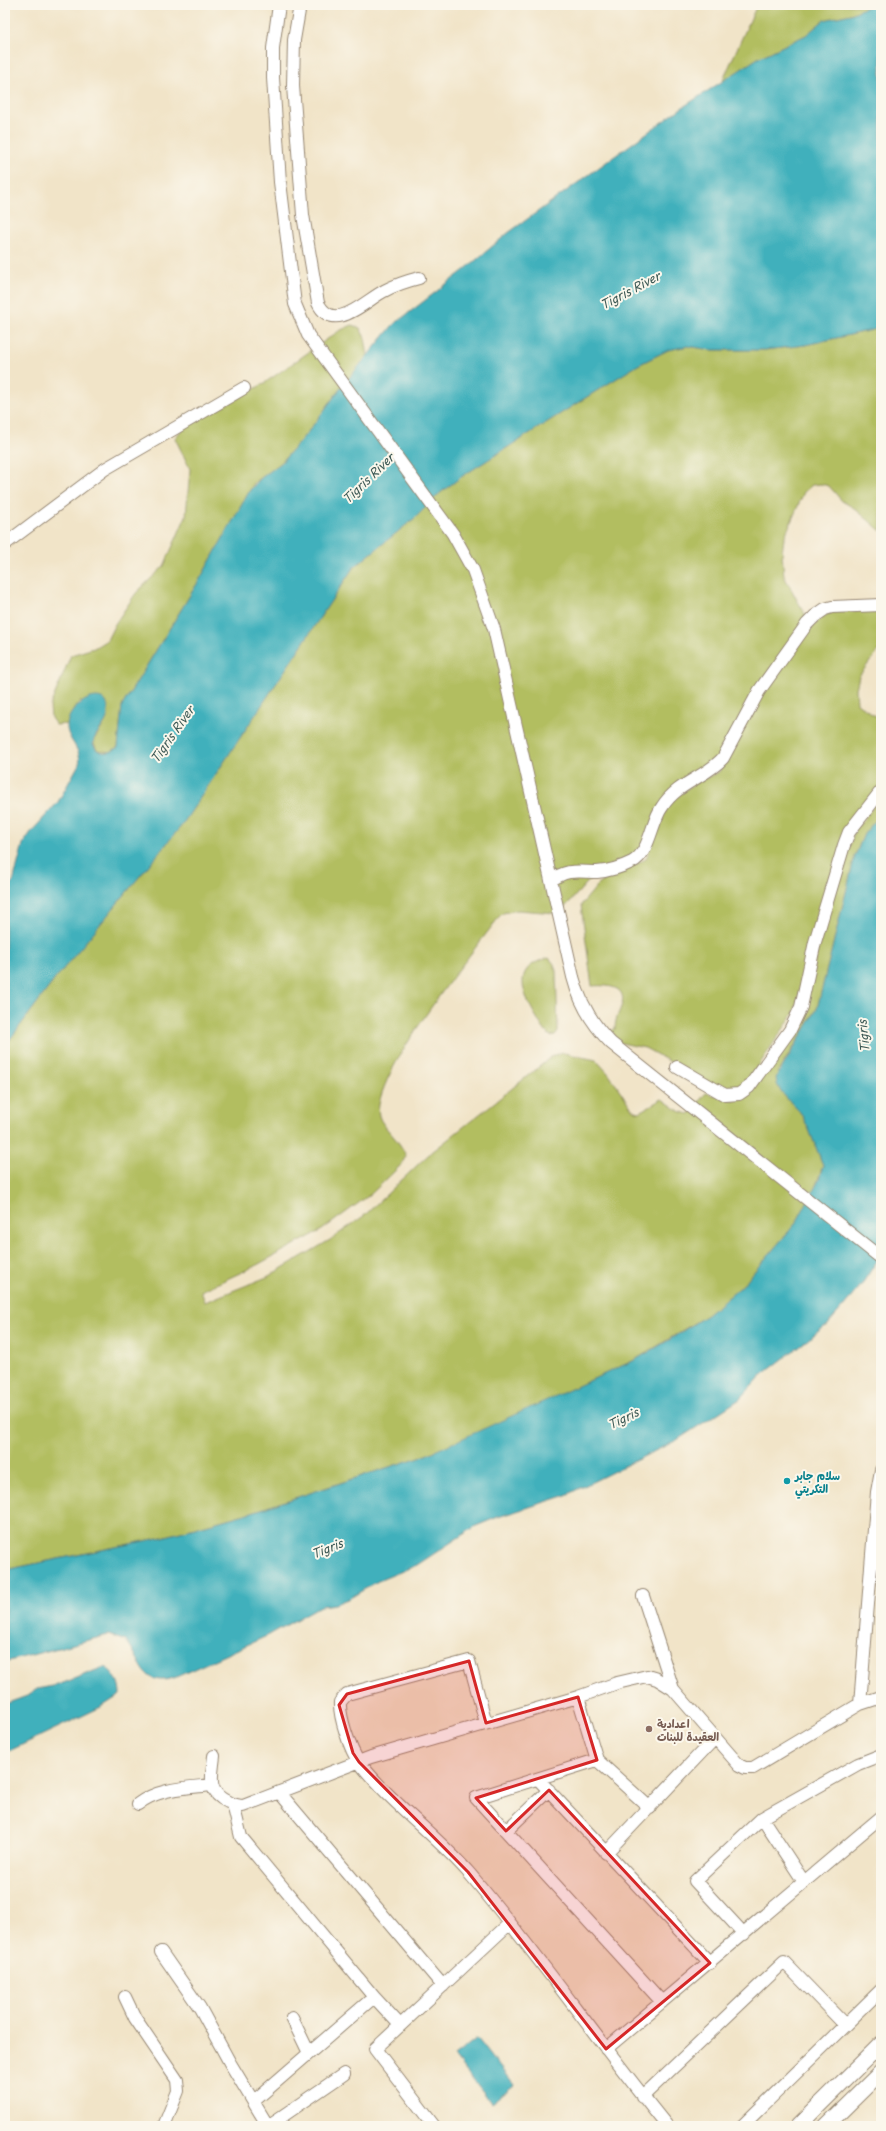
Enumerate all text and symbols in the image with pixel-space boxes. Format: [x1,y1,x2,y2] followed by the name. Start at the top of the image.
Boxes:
[597,266,665,313] water label: Tigris River
[338,448,399,507] water label: Tigris River
[146,701,199,766] water label: Tigris River
[852,1018,873,1053] water label: Tigris
[605,1402,643,1433] water label: Tigris
[794,1467,840,1499] place label: سلام جابر التكريتي
[782,1476,792,1486] marker: سلام جابر التكريتي
[309,1533,347,1562] water label: Tigris
[657,1715,719,1745] place label: اعدادية العقيدة للبنات
[644,1724,654,1734] marker: اعدادية العقيدة للبنات

